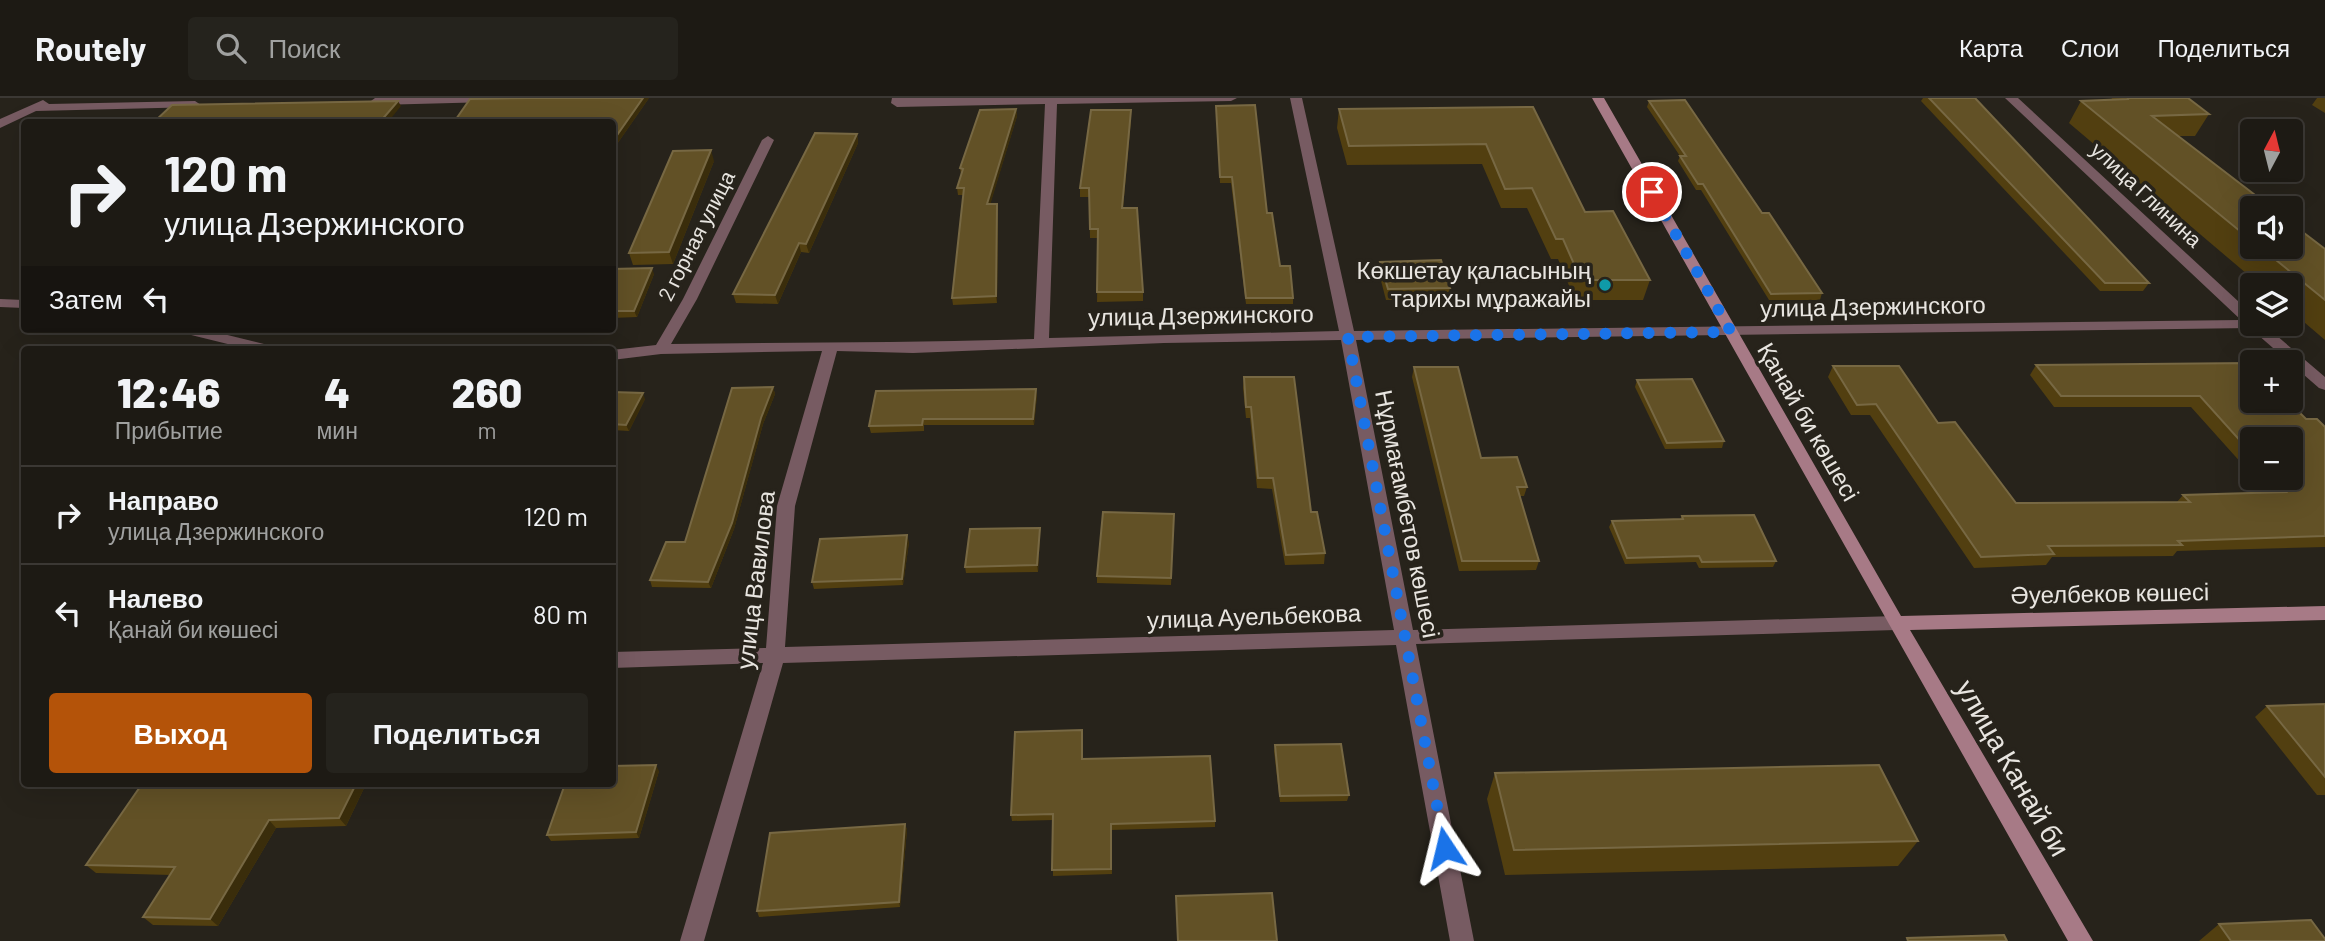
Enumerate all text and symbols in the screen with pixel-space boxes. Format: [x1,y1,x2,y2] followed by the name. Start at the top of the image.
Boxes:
[188,17,678,80] search box
[35,28,146,68] text: Routely
[212,29,250,67] icon: search
[268,32,340,63] text: Поиск
[1959,33,2023,62] text: Карта
[2061,33,2119,62] text: Слои
[2157,33,2290,62] text: Поделиться
[2240,119,2303,182] north arrow
[2240,119,2303,490] map controls
[2086,136,2208,252] street label: улица Глинина
[164,143,287,202] text: 120 m
[49,147,140,238] icon: right
[1622,162,1682,222] pin
[652,166,739,305] street label: 2 горная улица
[1633,173,1671,211] icon: arrive
[2240,196,2303,259] button: sound
[164,203,465,241] text: улица Дзержинского
[1357,255,1592,312] place label: Көкшетау қаласының тарихы мұражайы
[2240,273,2303,336] button: layers
[1597,277,1613,293] marker: Көкшетау қаласының тарихы мұражайы
[137,280,175,318] icon: left
[49,283,123,314] text: Затем
[1760,289,1986,322] street label: улица Дзержинского
[1088,298,1314,331] street label: улица Дзержинского
[1752,337,1866,506] street label: Қанай би көшесі
[2240,350,2303,413] button: +
[117,366,221,416] text: 12:46
[324,366,350,416] text: 4
[452,366,522,416] text: 260
[1370,387,1447,640] street label: Нұрмағамбетов көшесі
[115,416,223,444] text: Прибытие
[316,416,358,444] text: мин
[477,416,496,444] text: m
[2240,427,2303,490] button: −
[108,484,219,515] text: Направо
[729,488,780,671] street label: улица Вавилова
[49,496,87,534] icon: right
[524,500,588,531] text: 120 m
[108,517,324,545] text: улица Дзержинского
[2010,576,2210,609] street label: Әуелбеков көшесі
[108,582,203,613] text: Налево
[49,594,87,632] icon: left
[1146,597,1362,634] street label: улица Ауельбекова
[533,598,588,629] text: 80 m
[108,615,278,643] text: Қанай би көшесі
[1950,673,2078,862] street label: улица Канай би
[49,693,312,773] button: Выход
[326,693,588,773] button: Поделиться
[1408,811,1482,885] position arrow

